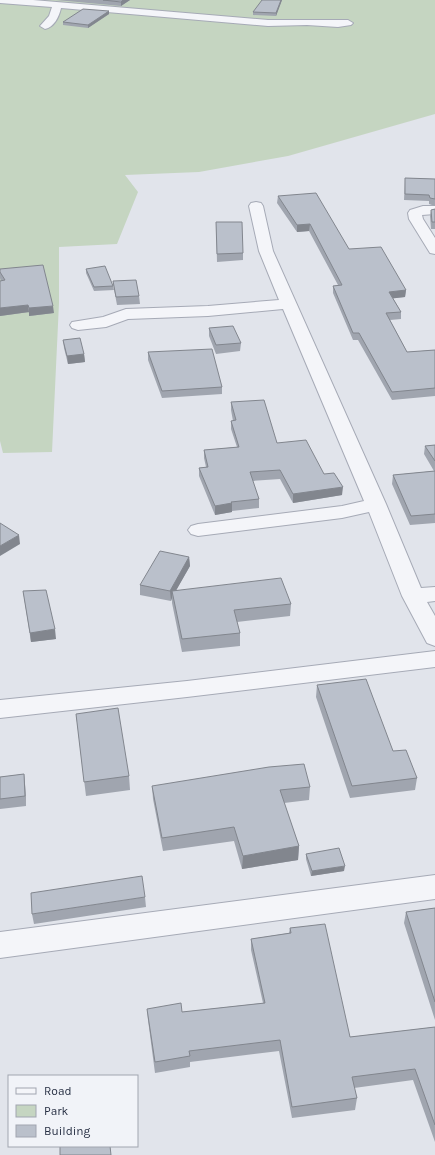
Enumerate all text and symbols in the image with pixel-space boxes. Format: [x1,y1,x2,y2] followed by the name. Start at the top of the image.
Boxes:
[8,1075,138,1147] legend
[44,1084,72,1098] text: Road
[44,1104,69,1118] text: Park
[44,1124,91,1138] text: Building

